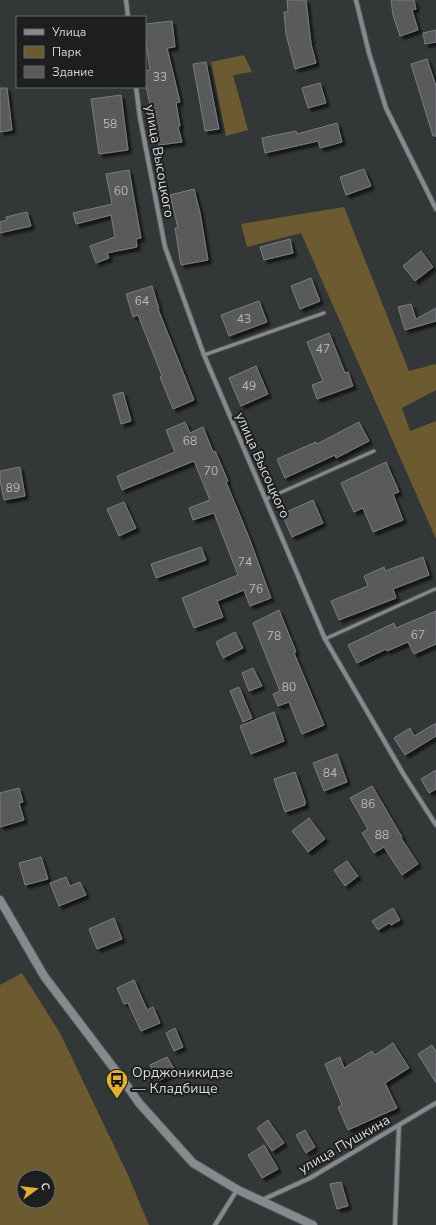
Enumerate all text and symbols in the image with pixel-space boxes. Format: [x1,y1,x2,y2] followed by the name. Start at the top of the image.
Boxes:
[16,16,146,88] legend
[51,24,86,40] text: Улица
[52,44,82,60] text: Парк
[52,64,94,80] text: Здание
[153,69,167,85] house number: 33
[140,103,179,219] street label: улица Высоцкого
[103,116,117,132] house number: 58
[114,183,128,199] house number: 60
[135,293,149,309] house number: 64
[237,311,251,327] house number: 43
[316,341,330,357] house number: 47
[242,378,256,394] house number: 49
[231,409,295,521] street label: улица Высоцкого
[183,433,197,449] house number: 68
[204,463,218,479] house number: 70
[6,480,20,496] house number: 89
[238,554,252,570] house number: 74
[249,581,263,597] house number: 76
[411,627,425,643] house number: 67
[267,628,281,644] house number: 78
[282,679,296,695] house number: 80
[323,765,337,781] house number: 84
[361,796,375,812] house number: 86
[375,827,389,843] house number: 88
[132,1063,233,1098] place label: Орджоникидзе — Кладбище
[104,1067,130,1100] bus stop icon: Орджоникидзе — Кладбище
[295,1110,394,1178] street label: улица Пушкина
[16,1169,56,1209] north arrow
[37,1181,54,1193] text: С

